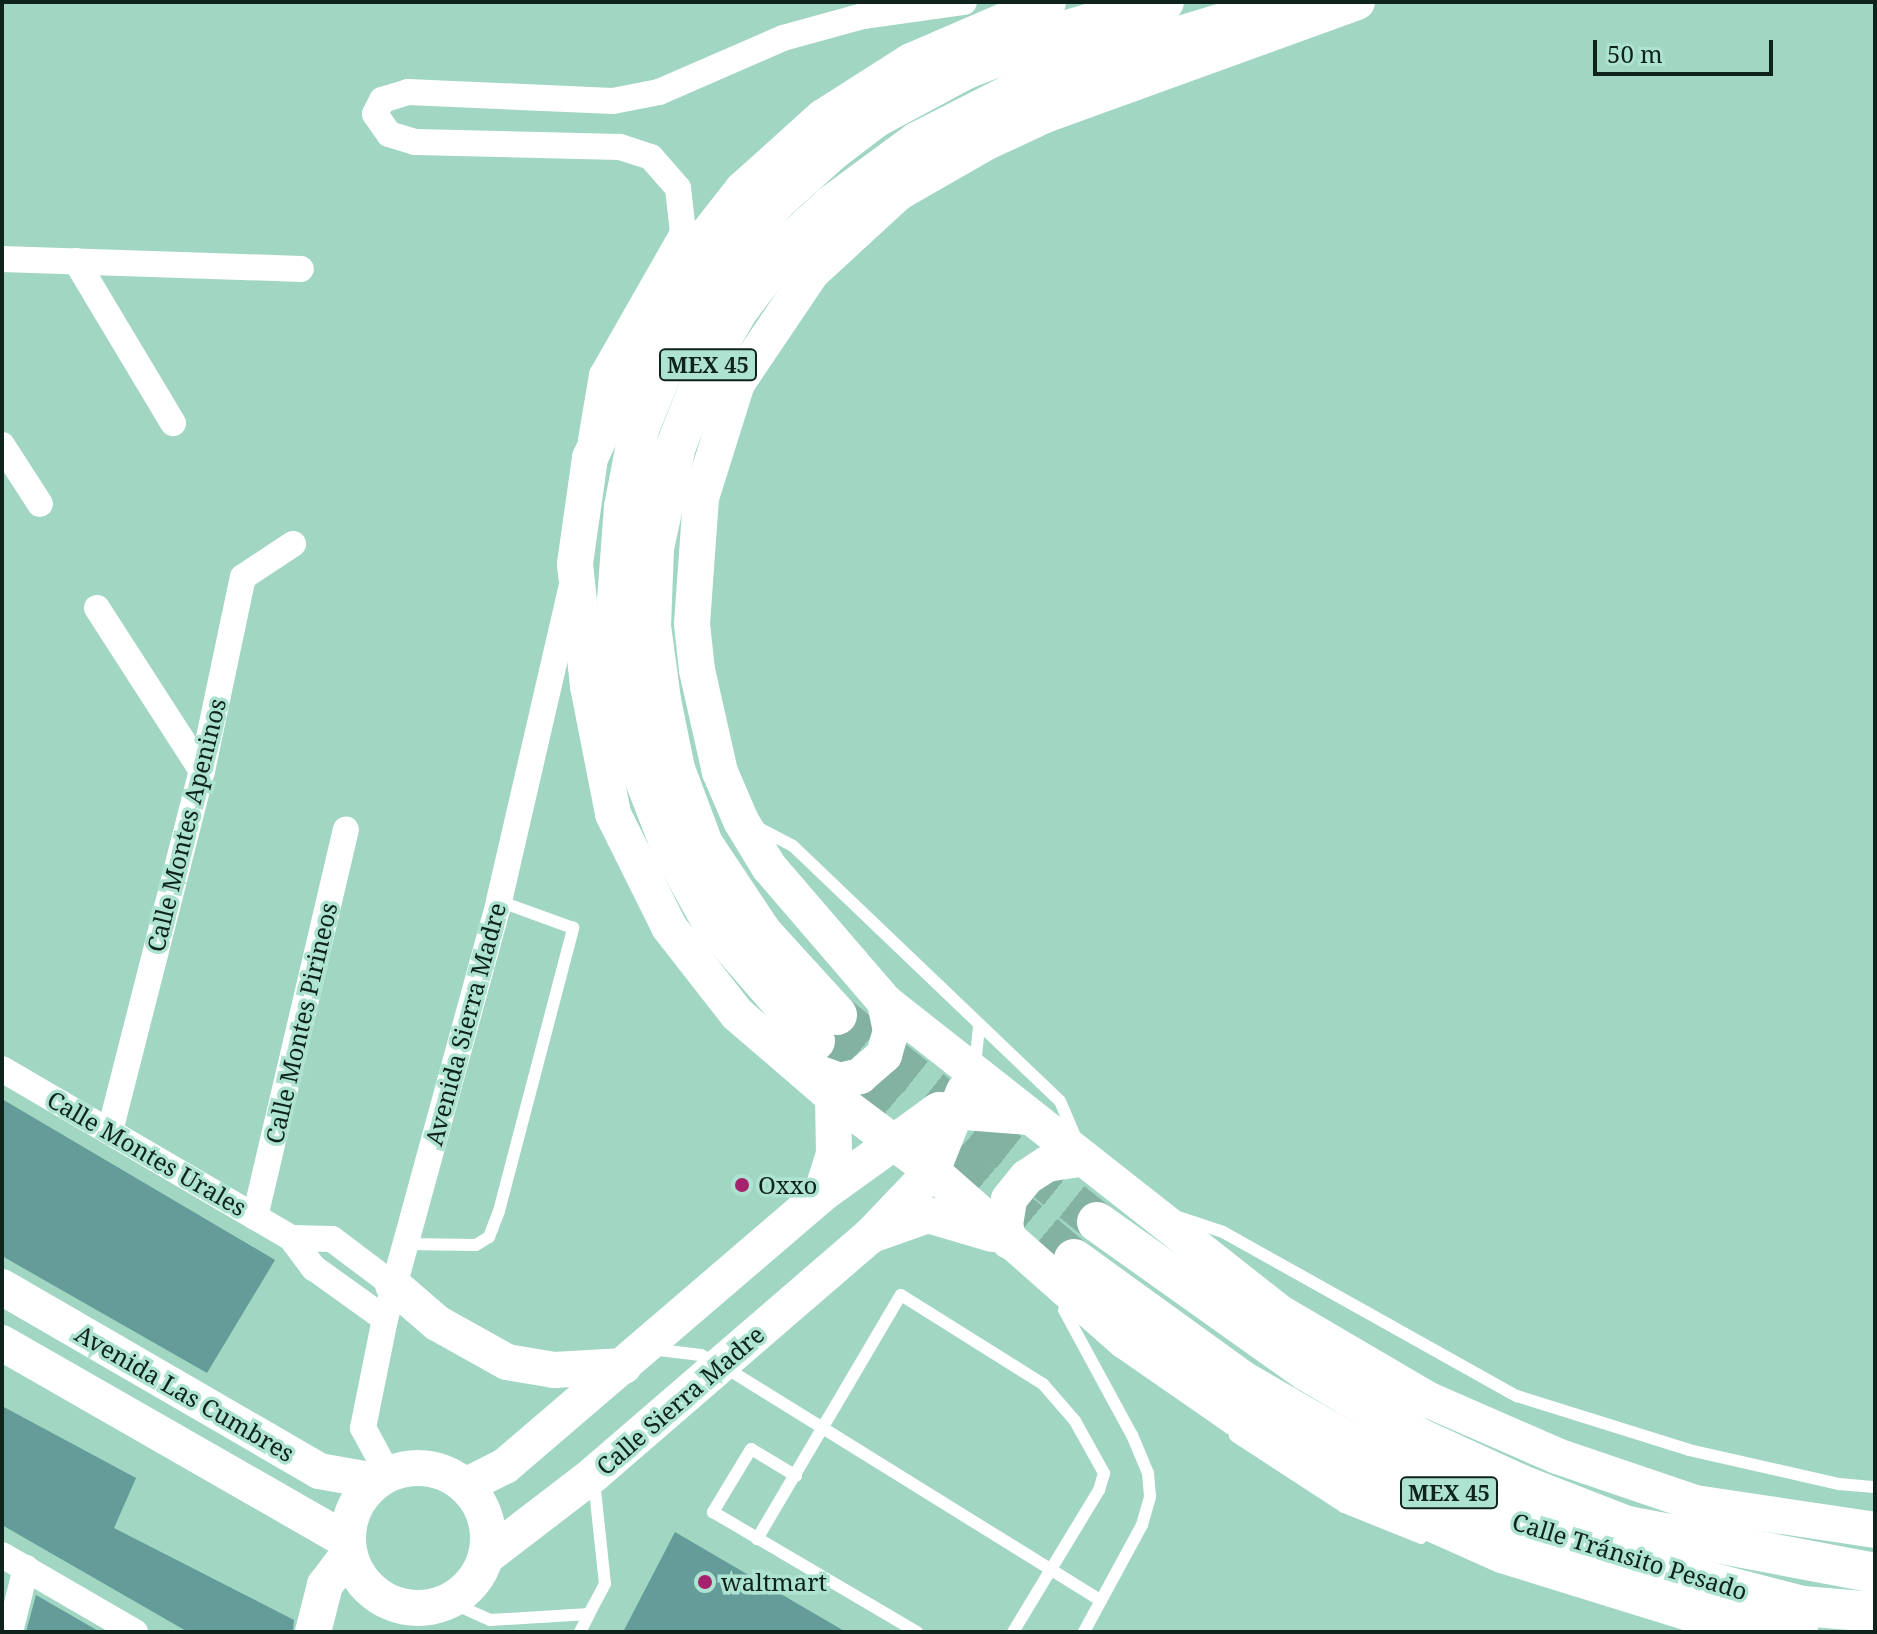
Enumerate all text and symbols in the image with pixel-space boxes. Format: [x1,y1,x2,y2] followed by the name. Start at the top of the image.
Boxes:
[1597,24,1777,74] scale bar
[1607,37,1663,70] text: 50 m
[658,347,758,383] road number: MEX 45
[141,695,231,955] street label: Calle Montes Apeninos
[419,899,511,1149] street label: Avenida Sierra Madre
[259,900,343,1146] street label: Calle Montes Pirineos
[42,1084,252,1222] street label: Calle Montes Urales
[758,1171,817,1199] place label: Oxxo
[733,1176,751,1194] marker: Oxxo
[71,1319,299,1467] street label: Avenida Las Cumbres
[590,1319,770,1481] street label: Calle Sierra Madre
[1399,1475,1499,1511] road number: MEX 45
[1509,1507,1751,1605] street label: Calle Tránsito Pesado
[721,1568,827,1596] place label: waltmart
[696,1573,714,1591] marker: waltmart

